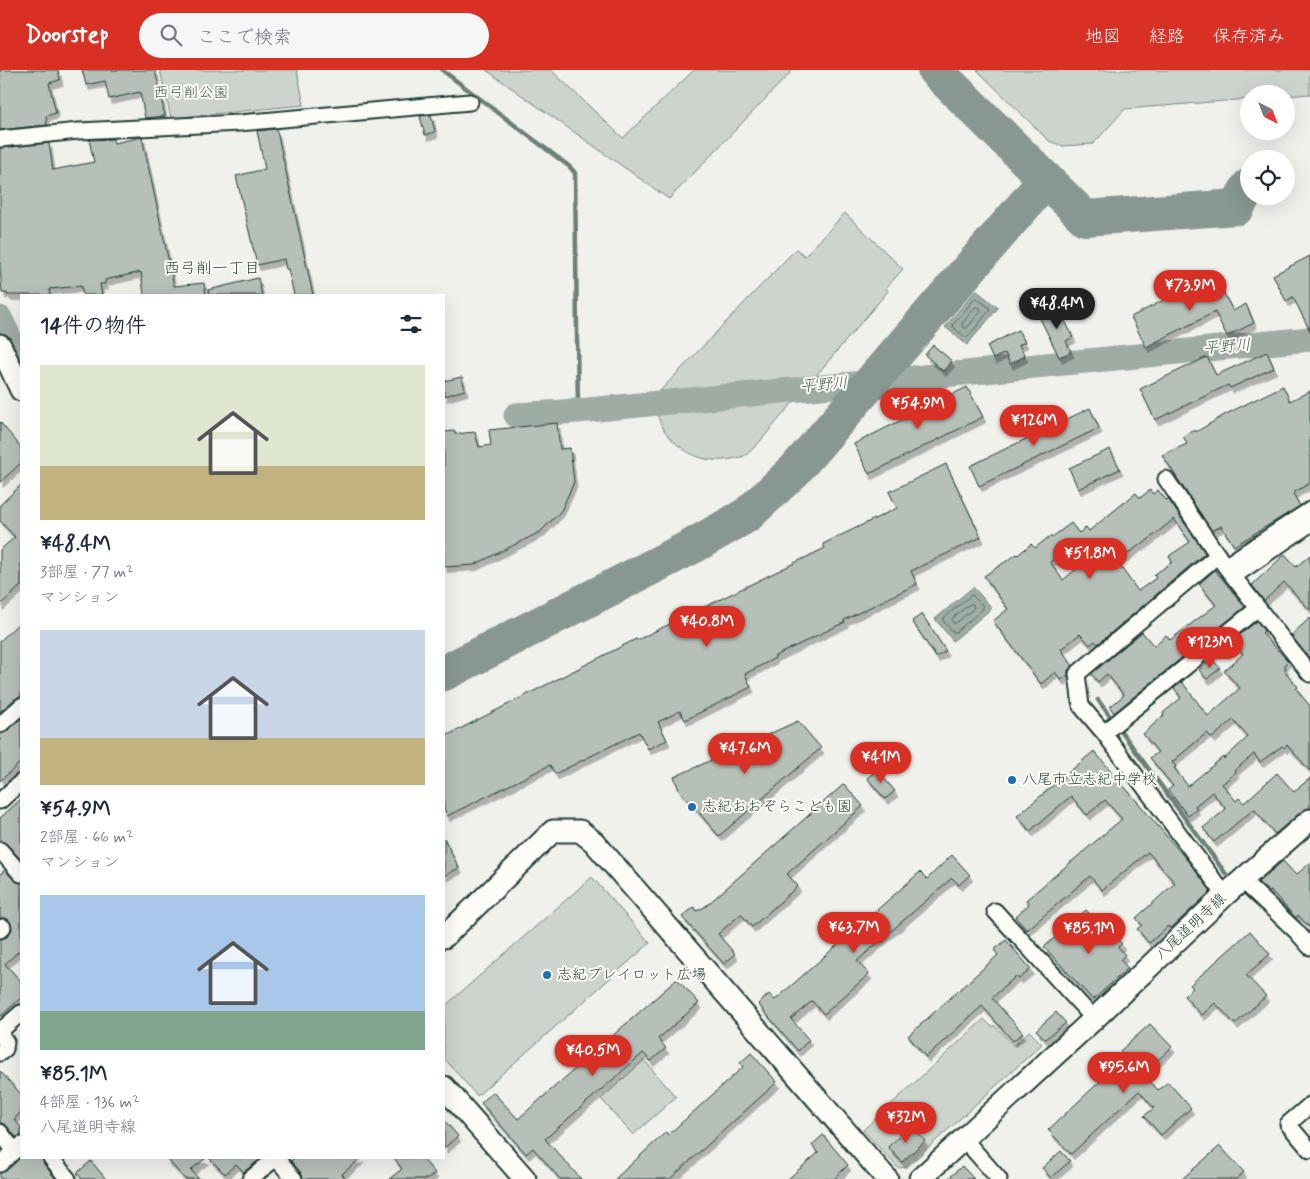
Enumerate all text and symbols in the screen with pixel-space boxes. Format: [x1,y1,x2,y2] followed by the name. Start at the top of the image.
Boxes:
[139,13,489,58] search box
[25,20,109,51] text: Doorstep
[157,21,185,49] icon: search
[197,25,292,50] text: ここで検索
[1085,25,1121,49] text: 地図
[1149,25,1185,49] text: 経路
[1213,25,1285,49] text: 保存済み
[153,83,229,103] park label: 西弓削公園
[1240,85,1295,140] north arrow
[1240,85,1295,205] map controls
[1240,150,1295,205] button: locate
[164,258,260,279] district label: 西弓削一丁目
[1149,270,1231,312] pin: ¥73.9M
[1165,275,1215,296] text: ¥73.9M
[1016,288,1098,330] pin: ¥48.4M
[1030,293,1084,314] text: ¥48.4M
[397,310,425,338] icon: filters
[40,312,146,340] text: 14件の物件
[1202,334,1252,360] water label: 平野川
[799,372,849,398] water label: 平野川
[877,388,959,430] pin: ¥54.9M
[891,393,945,414] text: ¥54.9M
[188,398,278,488] icon: home
[999,404,1069,447] pin: ¥126M
[1011,410,1057,431] text: ¥126M
[40,530,111,558] text: ¥48.4M
[1049,538,1131,580] pin: ¥51.8M
[1064,543,1116,564] text: ¥51.8M
[40,562,133,583] text: 3部屋 · 77 m²
[40,587,119,608] text: マンション
[666,606,748,648] pin: ¥40.8M
[680,611,734,632] text: ¥40.8M
[1175,626,1245,669] pin: ¥123M
[1187,632,1233,653] text: ¥123M
[188,663,278,753] icon: home
[704,732,786,775] pin: ¥47.6M
[719,738,771,759] text: ¥47.6M
[851,742,911,784] pin: ¥41M
[861,747,901,768] text: ¥41M
[1022,770,1157,790] place label: 八尾市立志紀中学校
[1006,774,1018,786] marker: 八尾市立志紀中学校
[40,795,111,823] text: ¥54.9M
[702,797,852,817] place label: 志紀おおぞらこども園
[686,801,698,813] marker: 志紀おおぞらこども園
[40,827,133,848] text: 2部屋 · 66 m²
[40,852,119,873] text: マンション
[1151,889,1231,965] street label: 八尾道明寺線
[813,912,895,954] pin: ¥63.7M
[1048,912,1130,955] pin: ¥85.1M
[828,917,880,938] text: ¥63.7M
[1063,918,1115,939] text: ¥85.1M
[188,928,278,1018] icon: home
[557,965,706,985] place label: 志紀プレイロット広場
[541,969,553,981] marker: 志紀プレイロット広場
[552,1034,634,1077] pin: ¥40.5M
[566,1040,620,1061] text: ¥40.5M
[1083,1052,1165,1094] pin: ¥95.6M
[1098,1057,1150,1078] text: ¥95.6M
[40,1060,107,1088] text: ¥85.1M
[40,1092,139,1113] text: 4部屋 · 136 m²
[876,1102,936,1144] pin: ¥32M
[887,1107,925,1128] text: ¥32M
[40,1117,136,1138] text: 八尾道明寺線

